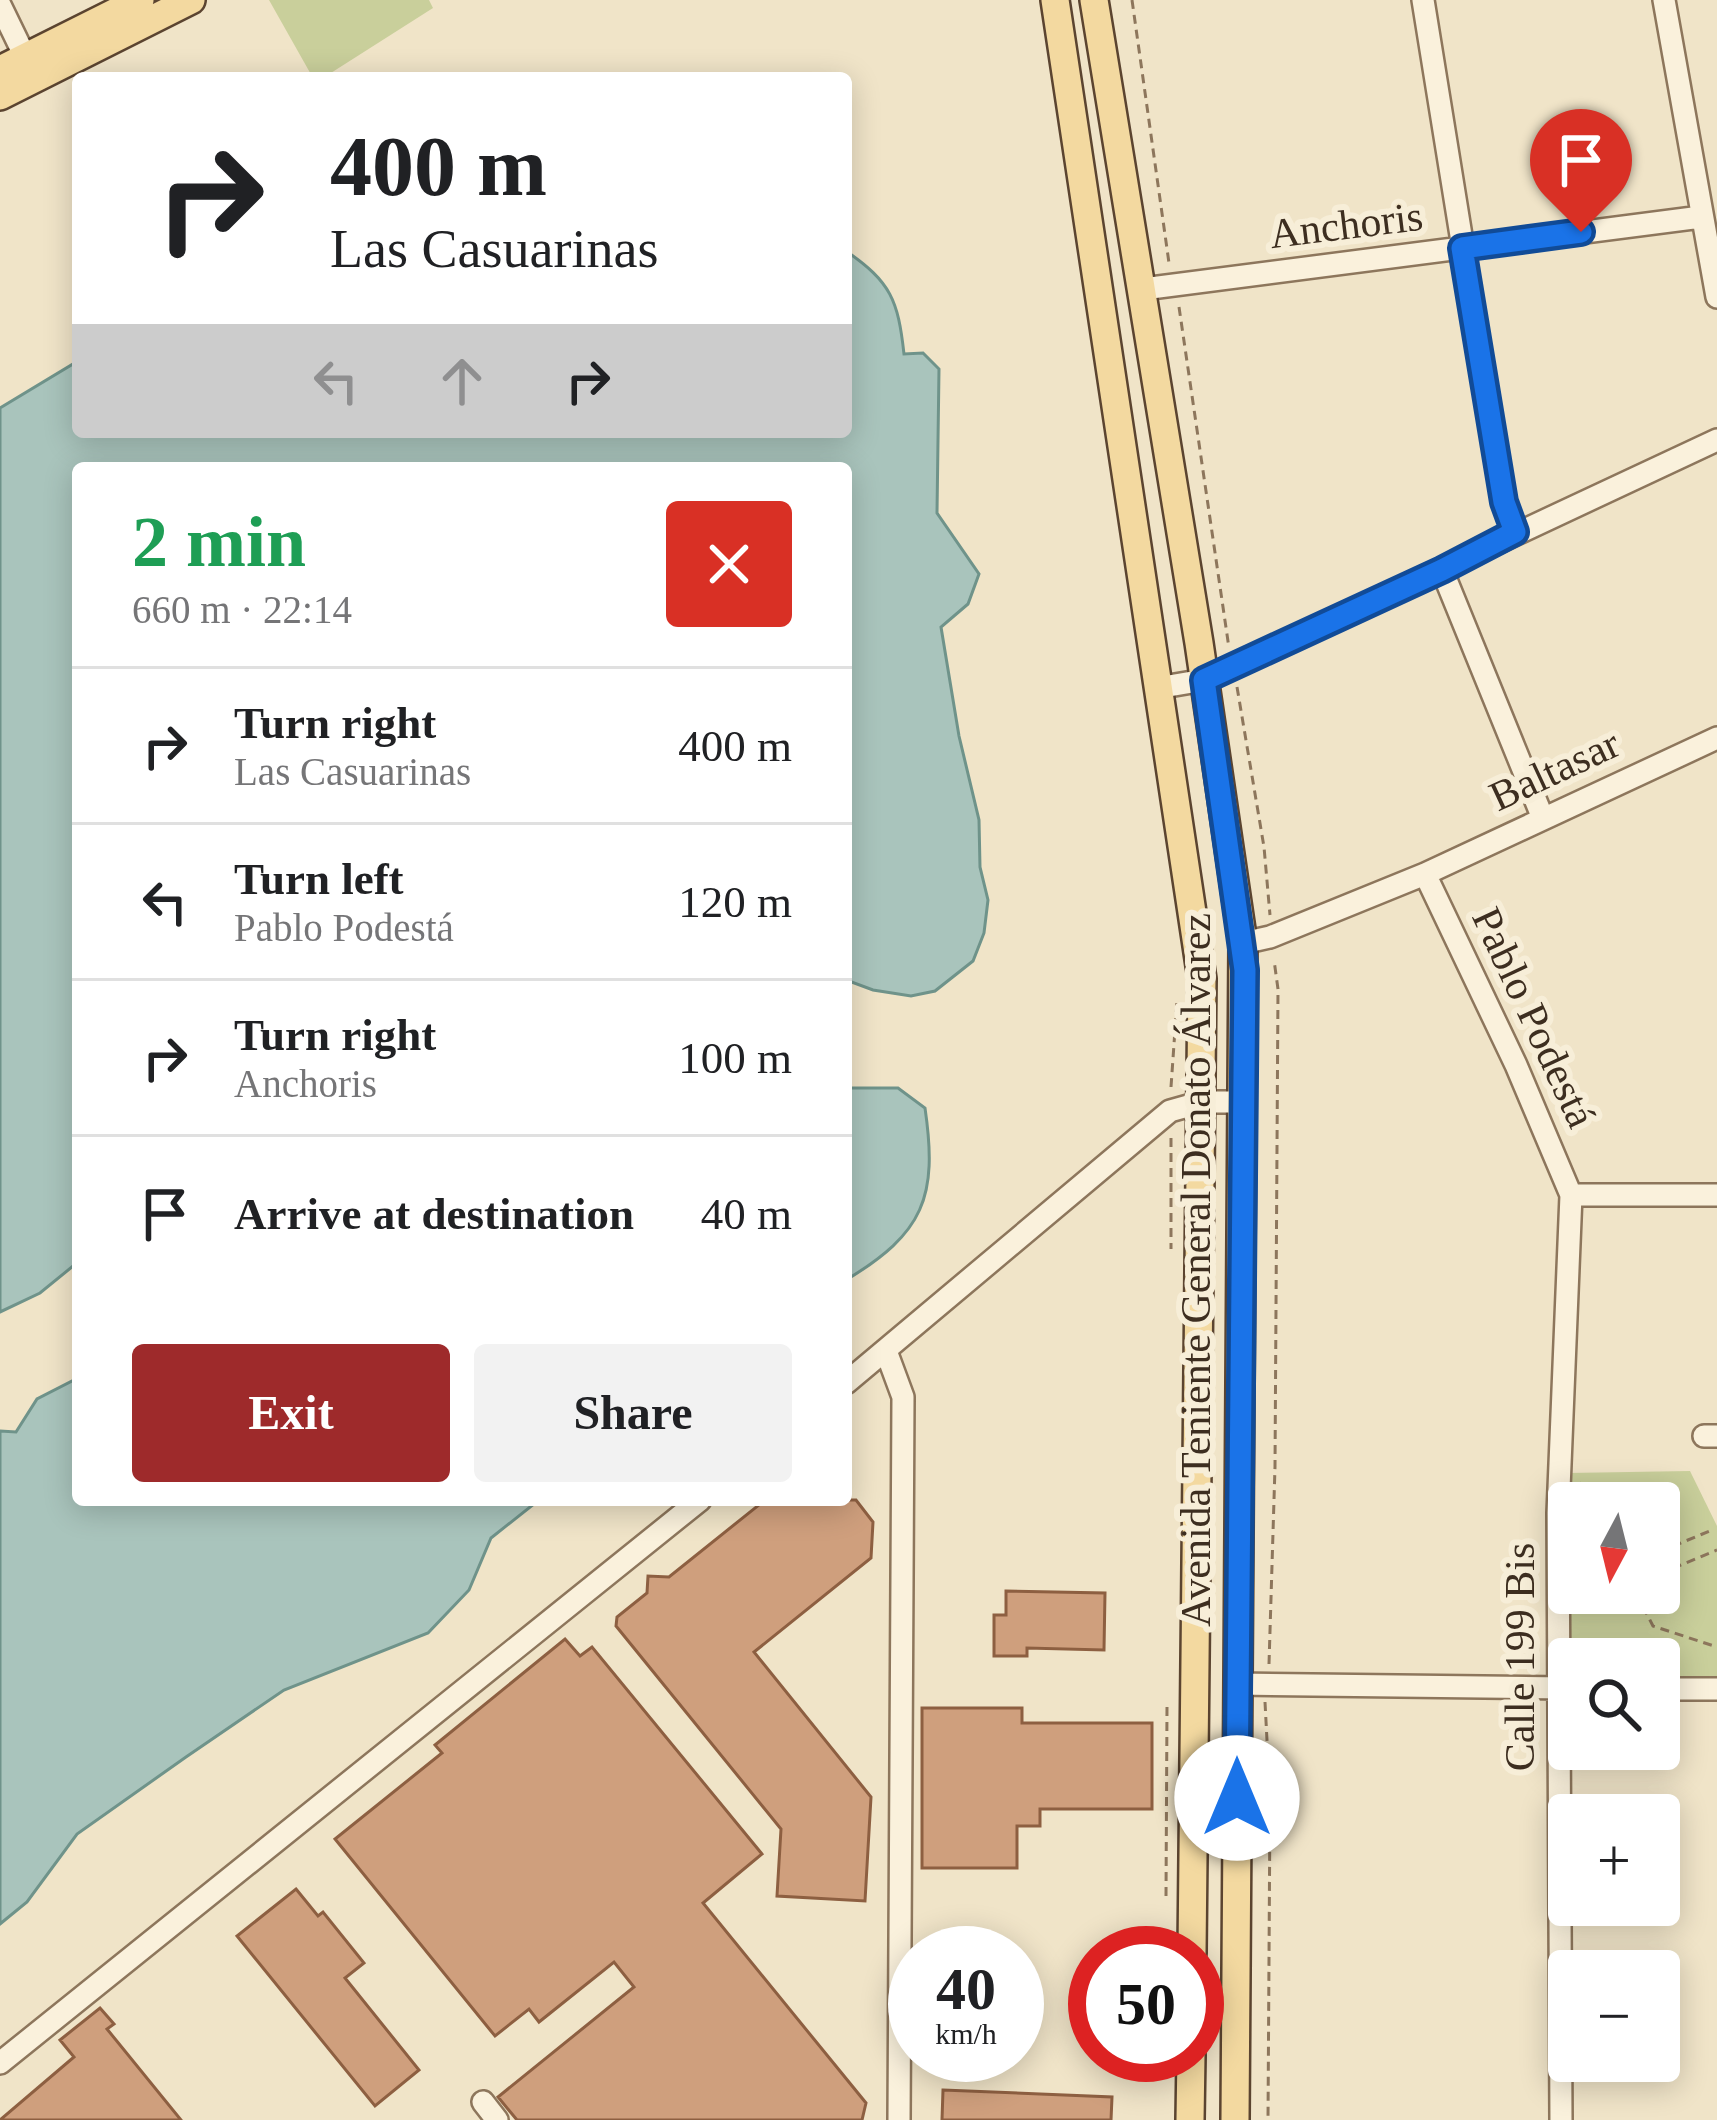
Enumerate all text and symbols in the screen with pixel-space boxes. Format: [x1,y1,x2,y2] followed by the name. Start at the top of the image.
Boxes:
[1530,109,1632,232] pin
[132,120,288,276] icon: right
[330,120,547,213] text: 400 m
[1548,127,1614,193] icon: arrive
[1267,193,1425,257] street label: Anchoris
[330,219,658,279] text: Las Casuarinas
[303,348,369,414] icon: left
[429,348,495,414] icon: ahead
[555,348,621,414] icon: right
[666,501,792,627] button: close
[132,502,306,582] text: 2 min
[132,588,352,631] text: 660 m · 22:14
[234,698,436,748] text: Turn right
[132,713,198,779] icon: right
[1482,720,1627,820] street label: Baltasar
[678,721,792,771] text: 400 m
[234,750,471,793] text: Las Casuarinas
[234,854,404,904] text: Turn left
[132,869,198,935] icon: left
[678,877,792,927] text: 120 m
[1463,900,1605,1135] street label: Pablo Podestá
[234,906,454,949] text: Pablo Podestá
[1173,913,1219,1627] street label: Avenida Teniente General Donato Álvarez
[234,1010,436,1060] text: Turn right
[132,1025,198,1091] icon: right
[678,1033,792,1083] text: 100 m
[234,1062,377,1105] text: Anchoris
[132,1181,198,1247] icon: arrive
[234,1189,634,1239] text: Arrive at destination
[701,1189,792,1239] text: 40 m
[132,1344,450,1482] button: Exit
[474,1344,792,1482] button: Share
[1548,1482,1680,1614] north arrow
[1548,1482,1680,2082] map controls
[1497,1543,1543,1771] street label: Calle 199 Bis
[1548,1638,1680,1770] button: search
[1174,1735,1300,1861] position arrow
[1548,1794,1680,1926] button: +
[1068,1926,1224,2082] speed limit sign: 50
[1548,1950,1680,2082] button: −
[936,1956,996,2022] text: 40
[935,2017,997,2050] text: km/h

